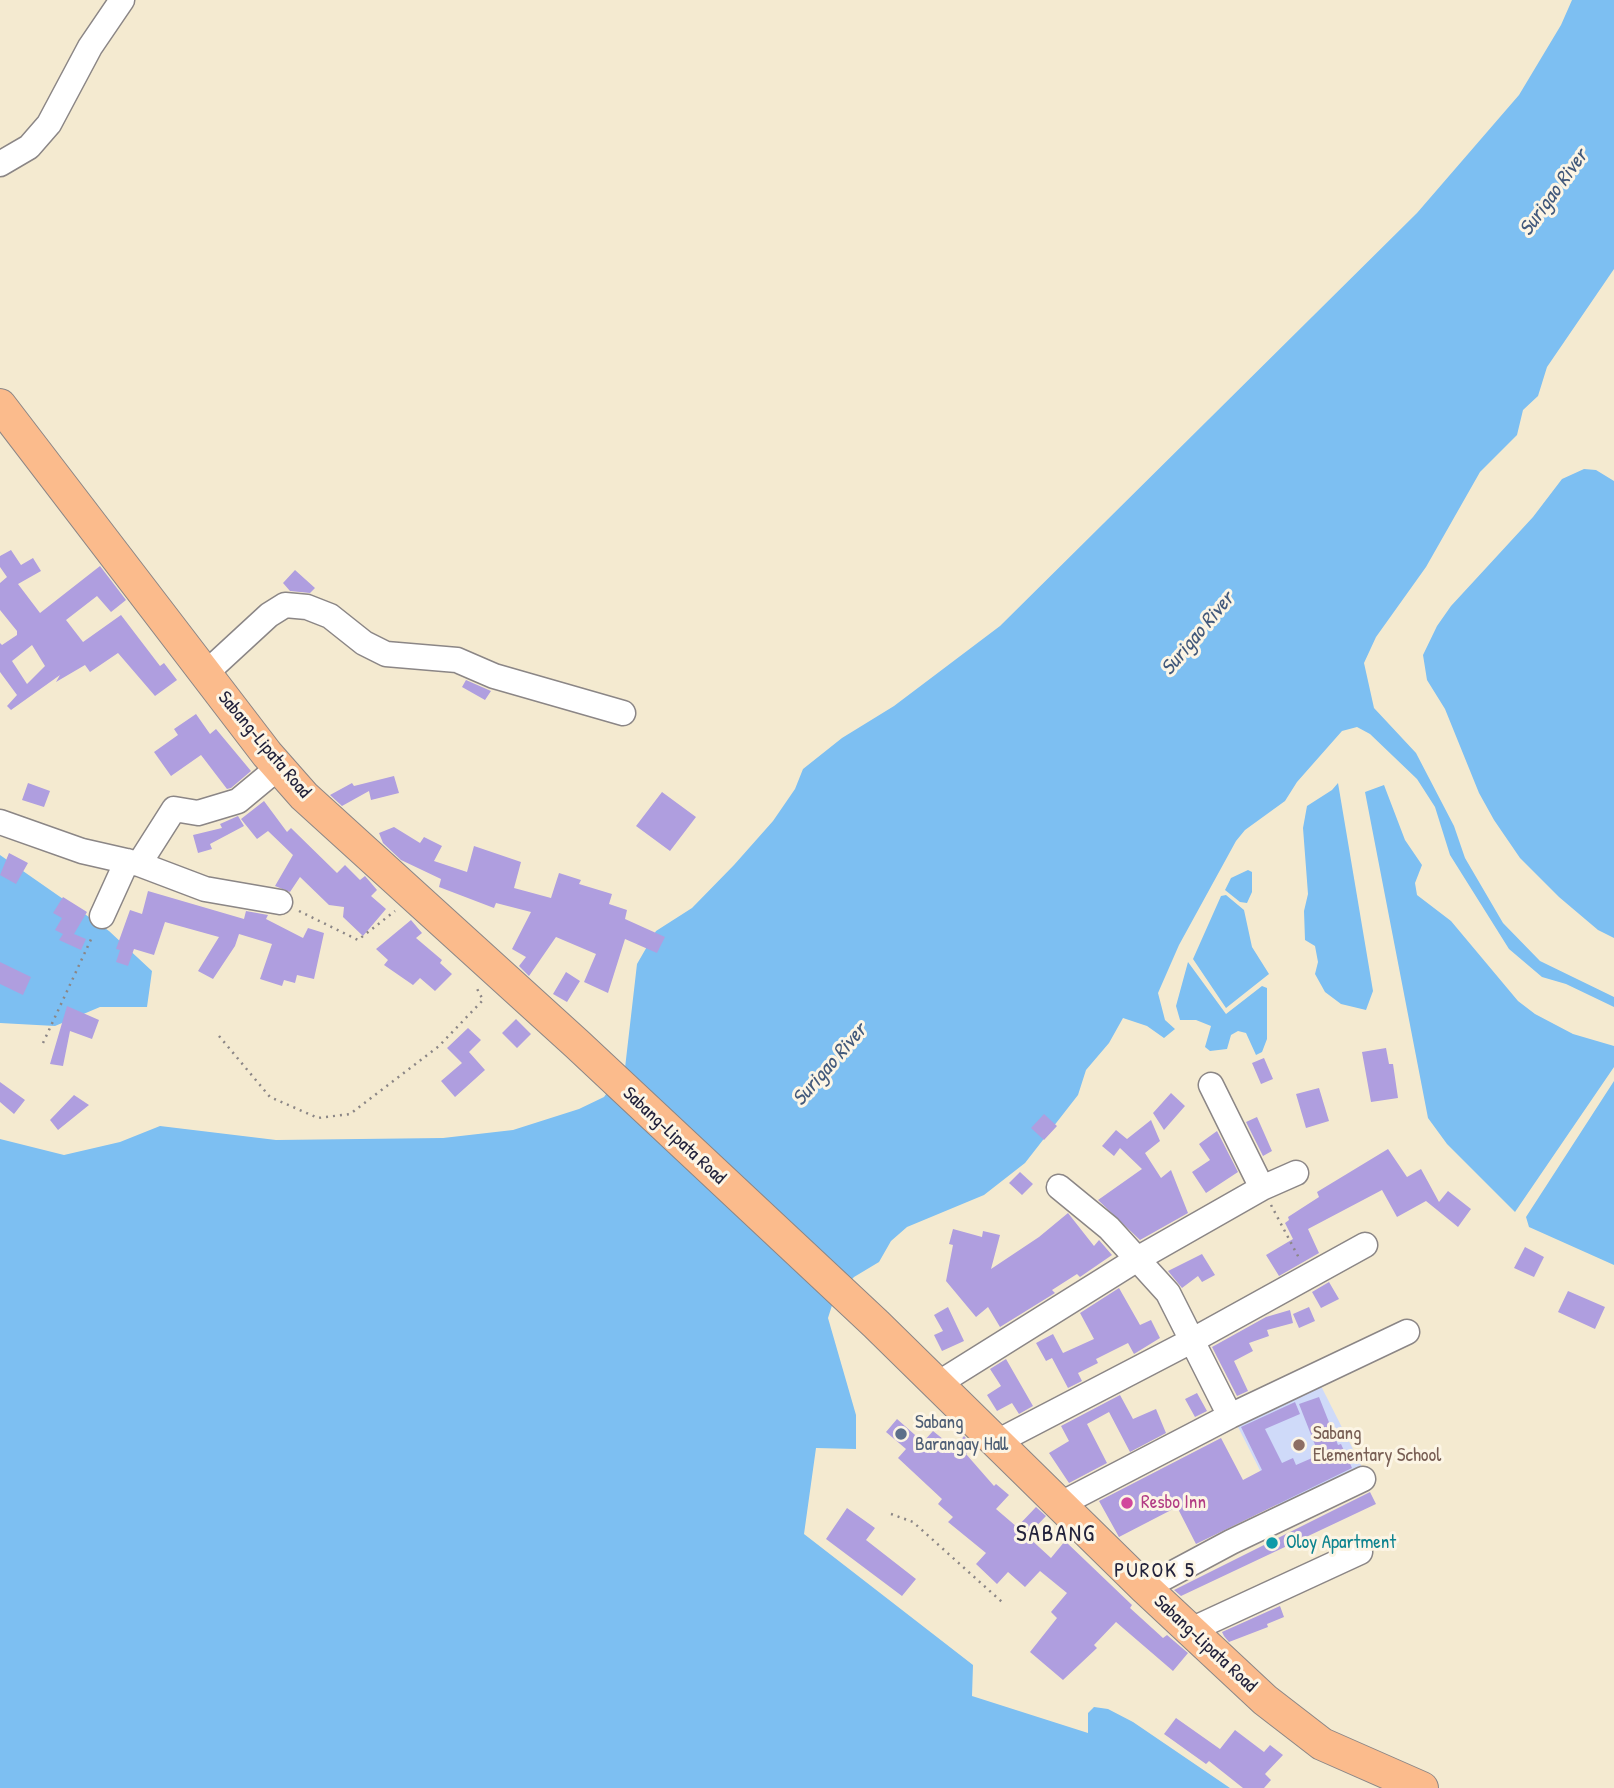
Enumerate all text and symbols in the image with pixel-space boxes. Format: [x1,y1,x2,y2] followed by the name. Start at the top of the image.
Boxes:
[1514,145,1594,241] water label: Surigao River
[1156,587,1240,681] water label: Surigao River
[213,687,315,803] street label: Sabang-Lipata Road
[787,1019,873,1111] water label: Surigao River
[618,1082,730,1190] street label: Sabang-Lipata Road
[915,1412,1008,1456] place label: Sabang Barangay Hall
[1313,1423,1441,1467] place label: Sabang Elementary School
[893,1426,909,1442] marker: Sabang Barangay Hall
[1291,1437,1307,1453] marker: Sabang Elementary School
[1141,1492,1206,1514] place label: Resbo Inn
[1119,1495,1135,1511] marker: Resbo Inn
[1017,1521,1095,1549] district label: SABANG
[1286,1532,1396,1554] place label: Oloy Apartment
[1264,1535,1280,1551] marker: Oloy Apartment
[1115,1558,1195,1584] district label: PUROK 5
[1149,1590,1261,1698] street label: Sabang-Lipata Road

